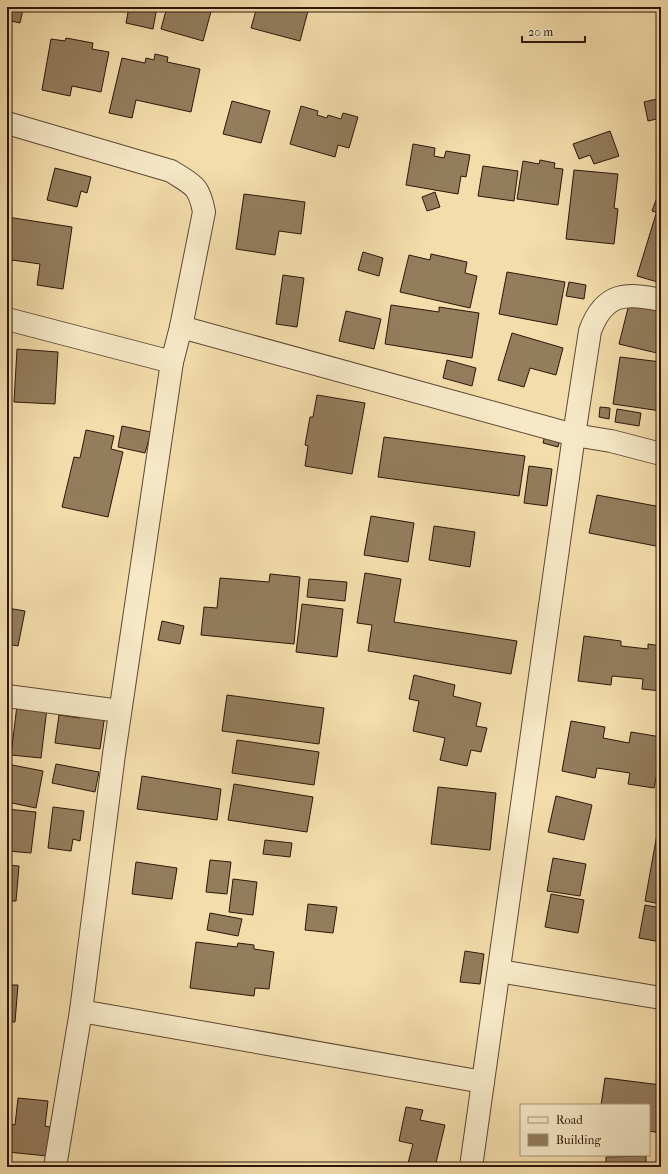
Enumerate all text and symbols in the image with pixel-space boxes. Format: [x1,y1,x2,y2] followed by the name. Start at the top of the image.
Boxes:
[522,18,585,44] scale bar
[528,25,553,39] text: 20 m
[520,1104,650,1156] legend
[556,1113,583,1127] text: Road
[556,1133,601,1147] text: Building

